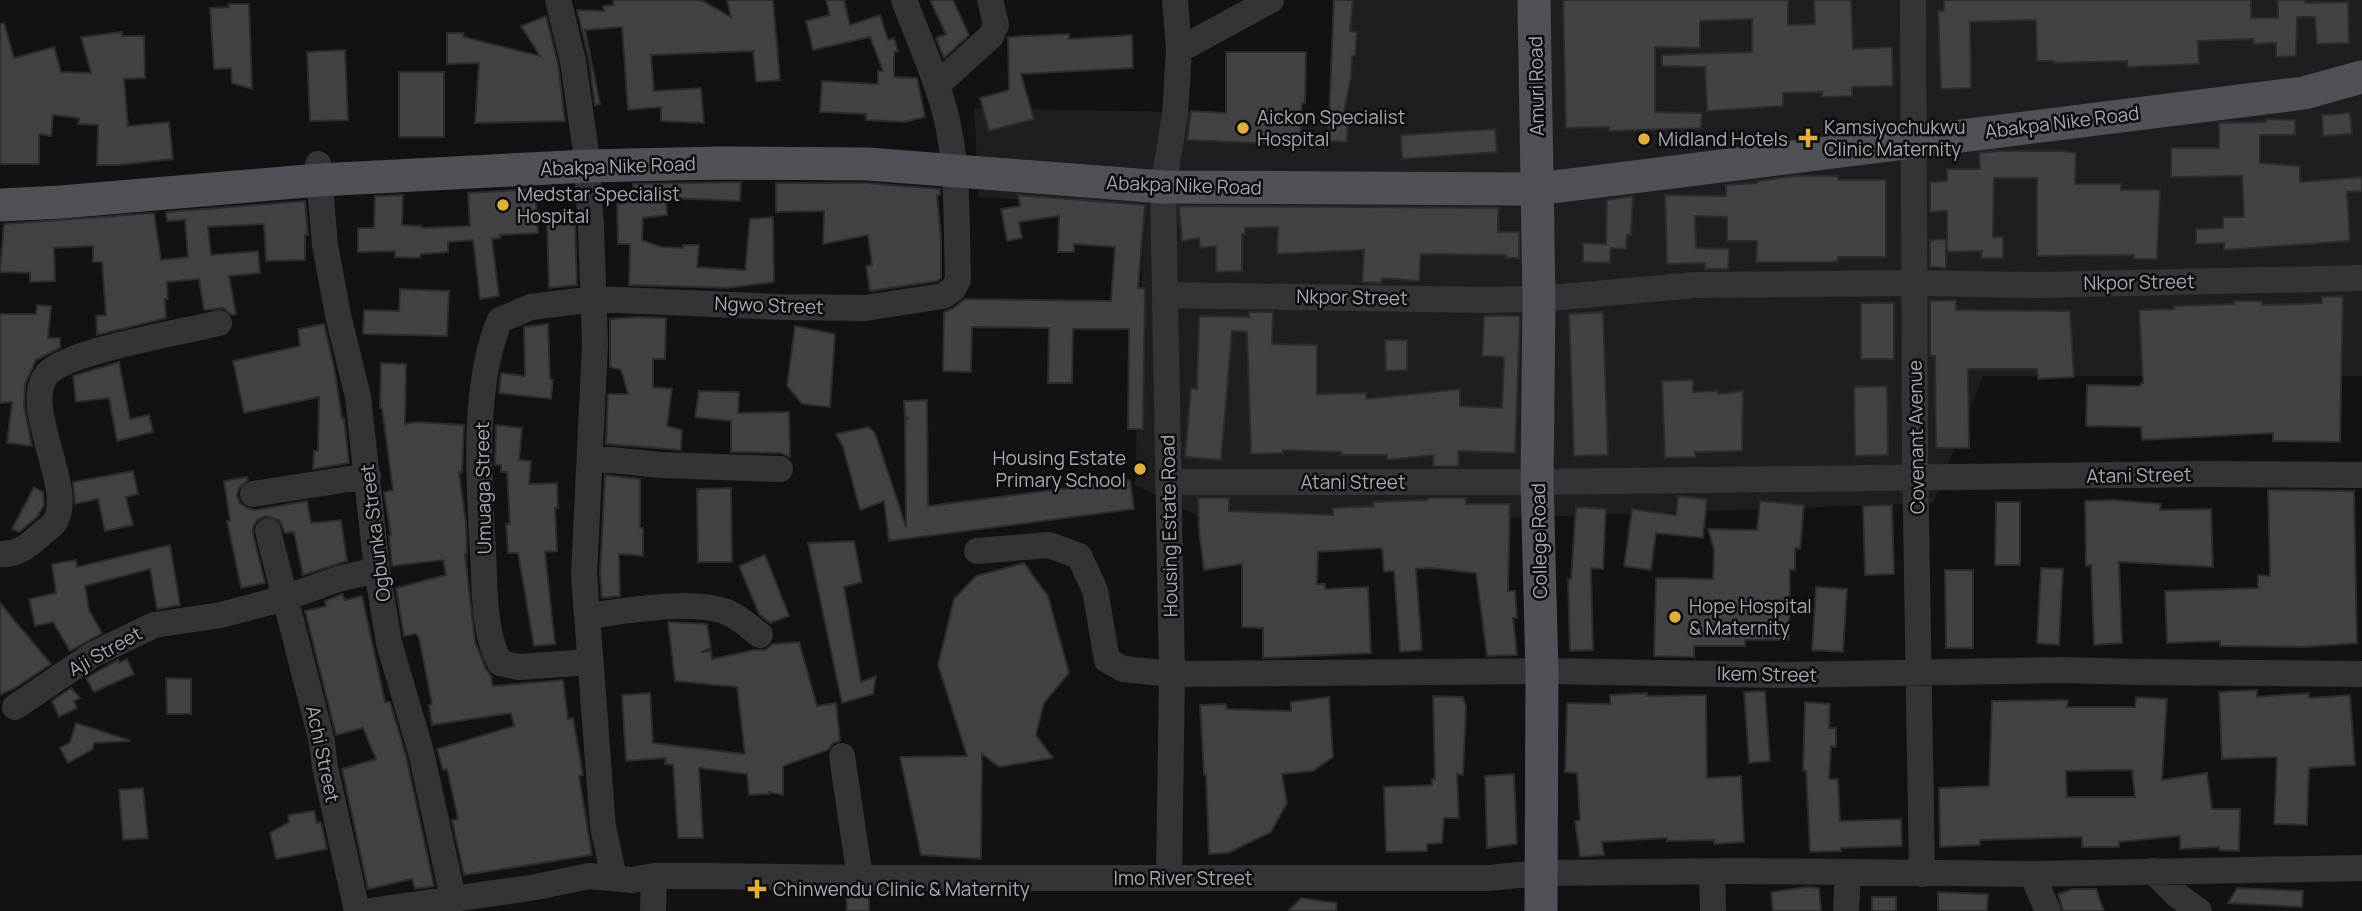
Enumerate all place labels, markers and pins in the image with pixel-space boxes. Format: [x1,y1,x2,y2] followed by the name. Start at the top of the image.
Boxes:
[1257,104,1405,152] place label: Aickon Specialist Hospital
[1824,114,1966,162] place label: Kamsiyochukwu Clinic Maternity
[1235,120,1251,136] marker: Aickon Specialist Hospital
[1658,126,1788,152] place label: Midland Hotels
[1798,128,1818,148] marker: Kamsiyochukwu Clinic Maternity
[1636,131,1652,147] marker: Midland Hotels
[517,181,680,229] place label: Medstar Specialist Hospital
[495,197,511,213] marker: Medstar Specialist Hospital
[992,445,1126,493] place label: Housing Estate Primary School
[1132,461,1148,477] marker: Housing Estate Primary School
[1689,593,1812,641] place label: Hope Hospital & Maternity
[1667,609,1683,625] marker: Hope Hospital & Maternity
[773,876,1030,902] place label: Chinwendu Clinic & Maternity
[747,879,767,899] marker: Chinwendu Clinic & Maternity

